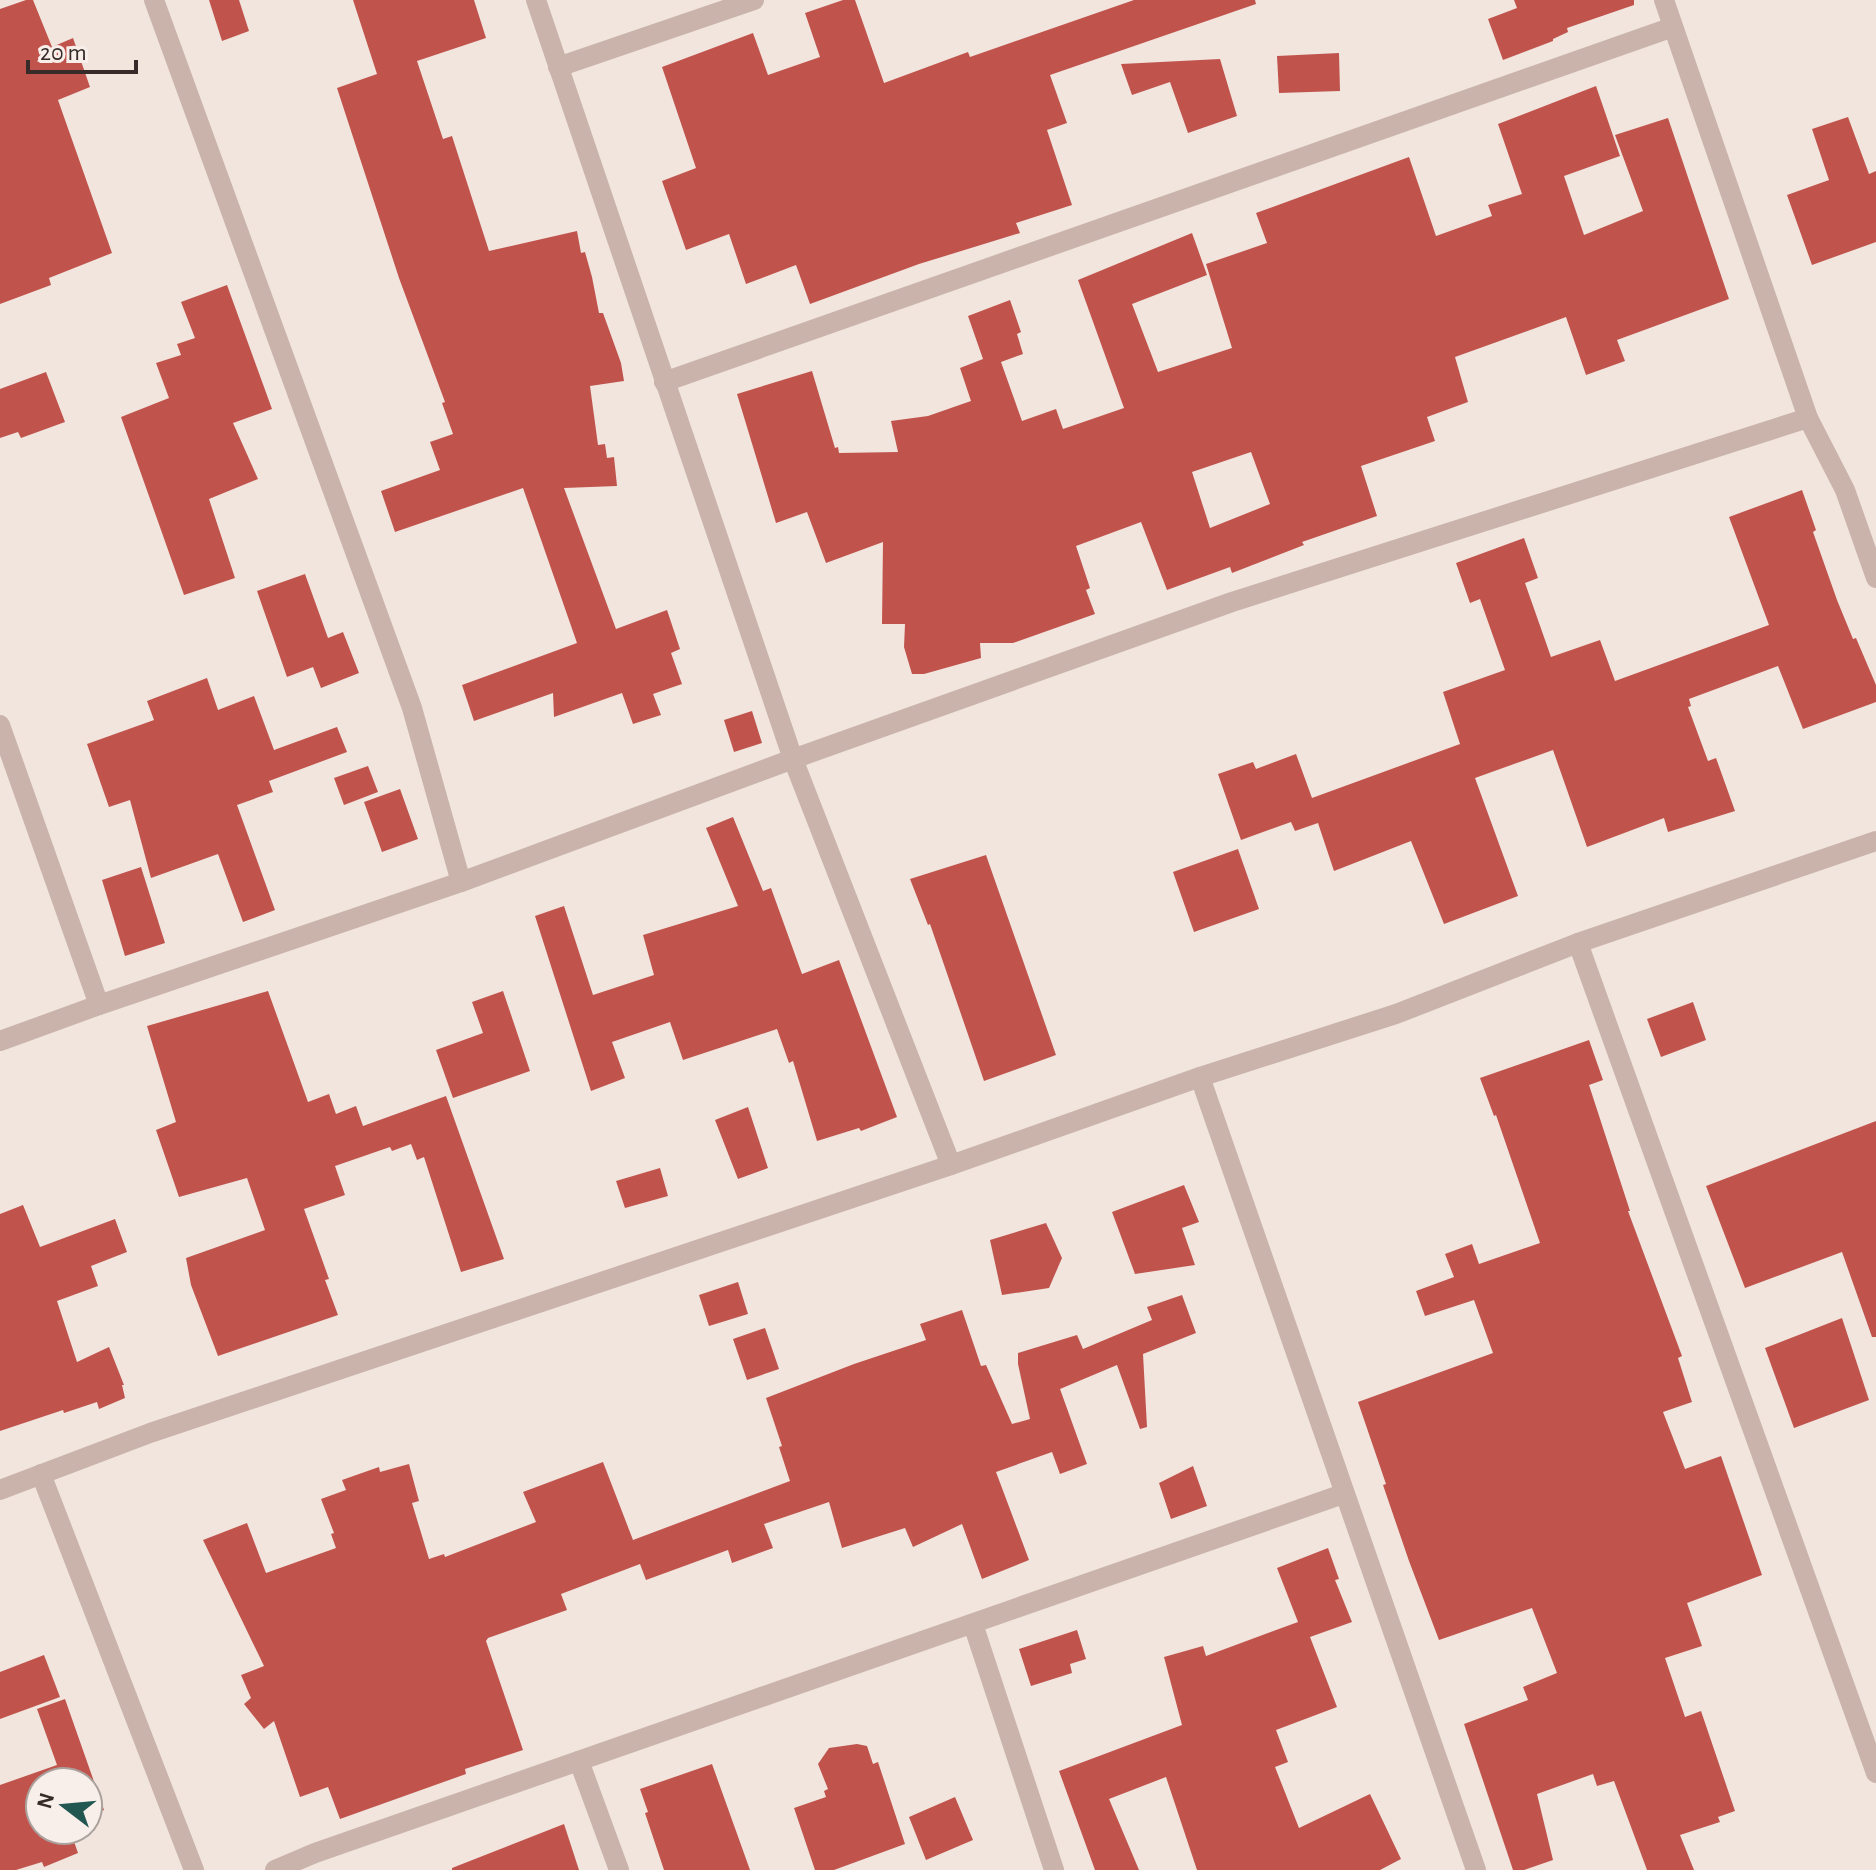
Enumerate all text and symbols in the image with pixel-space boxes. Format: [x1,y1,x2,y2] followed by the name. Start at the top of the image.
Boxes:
[28,24,136,74] scale bar
[40,41,87,65] text: 20 m
[24,1766,104,1846] north arrow
[33,1790,58,1811] text: N

